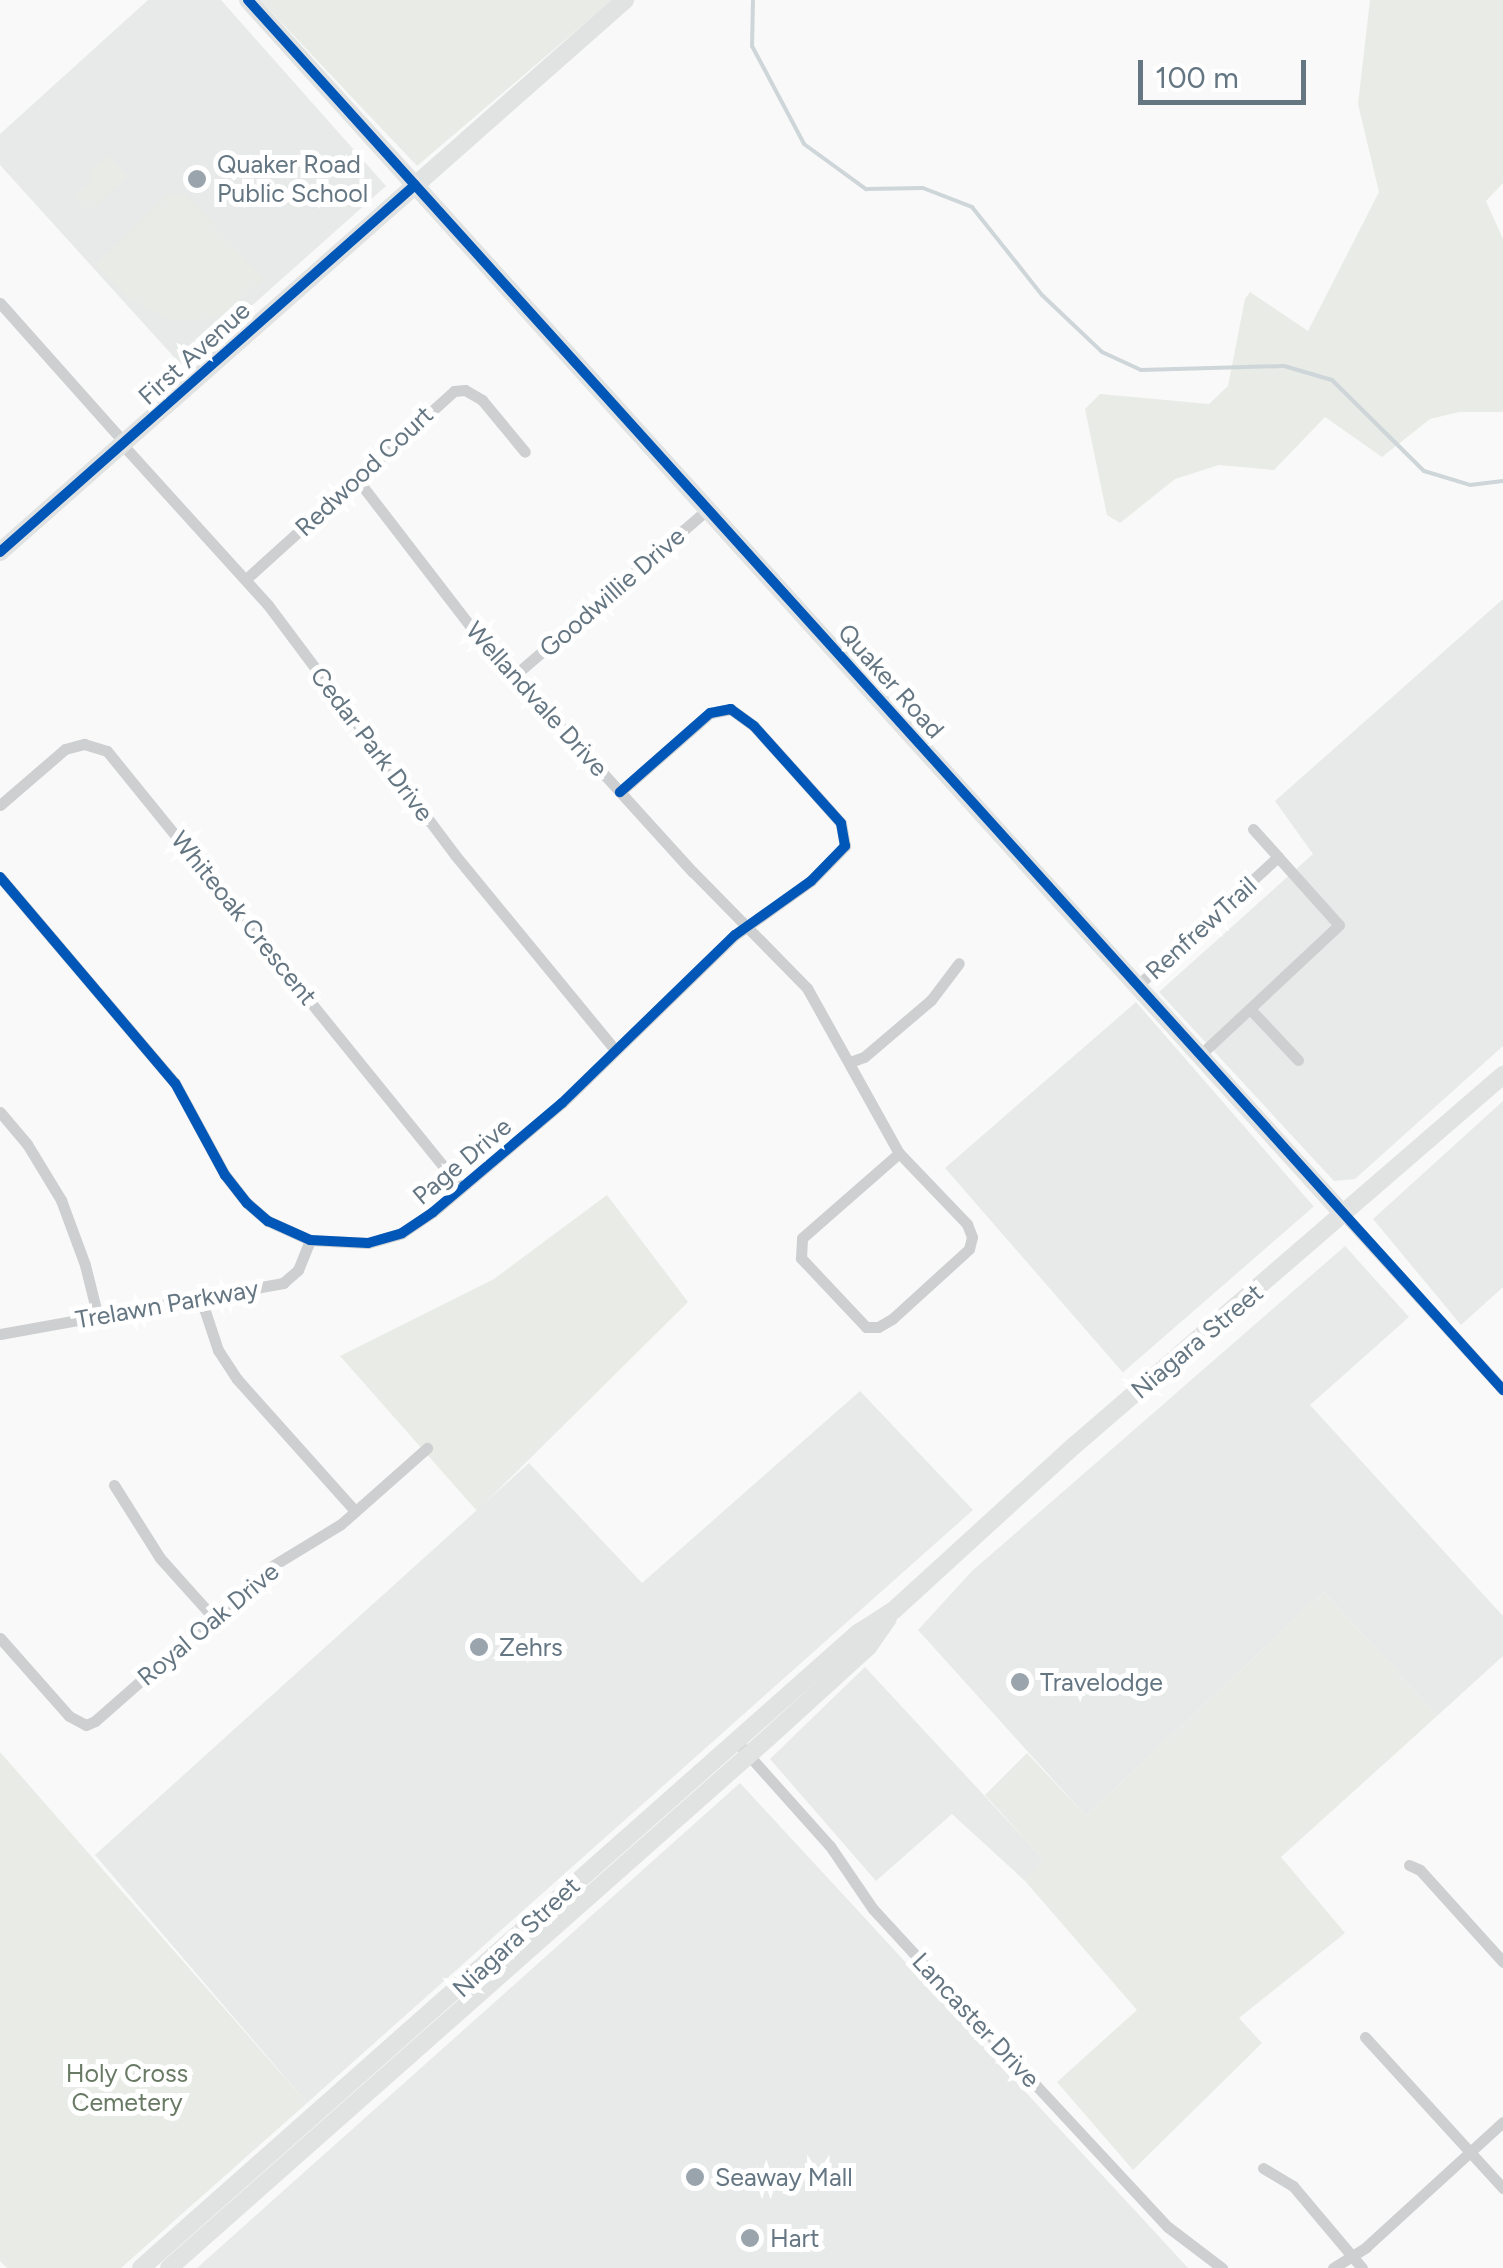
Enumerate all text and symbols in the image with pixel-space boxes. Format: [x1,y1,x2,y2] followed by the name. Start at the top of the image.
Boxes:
[1143,40,1310,102] scale bar
[1155,59,1239,96] text: 100 m
[217,150,368,209] place label: Quaker Road Public School
[186,168,208,190] marker: Quaker Road Public School
[132,295,256,411] street label: First Avenue
[289,400,439,542] street label: Redwood Court
[533,521,691,663] street label: Goodwillie Drive
[460,616,614,782] street label: Wellandvale Drive
[832,618,950,744] street label: Quaker Road
[304,661,440,827] street label: Cedar Park Drive
[165,825,323,1011] street label: Whiteoak Crescent
[1139,870,1263,986] street label: RenfrewTrail
[407,1111,517,1211] street label: Page Drive
[73,1273,261,1335] street label: Trelawn Parkway
[1125,1277,1269,1405] street label: Niagara Street
[131,1556,285,1692] street label: Royal Oak Drive
[499,1632,563,1662] place label: Zehrs
[468,1636,490,1658] marker: Zehrs
[1040,1667,1163,1697] place label: Travelodge
[1009,1671,1031,1693] marker: Travelodge
[446,1871,586,2003] street label: Niagara Street
[906,1946,1046,2094] street label: Lancaster Drive
[66,2059,188,2118] park label: Holy Cross Cemetery
[715,2162,853,2192] place label: Seaway Mall
[684,2166,706,2188] marker: Seaway Mall
[770,2223,819,2253] place label: Hart
[739,2227,761,2249] marker: Hart

